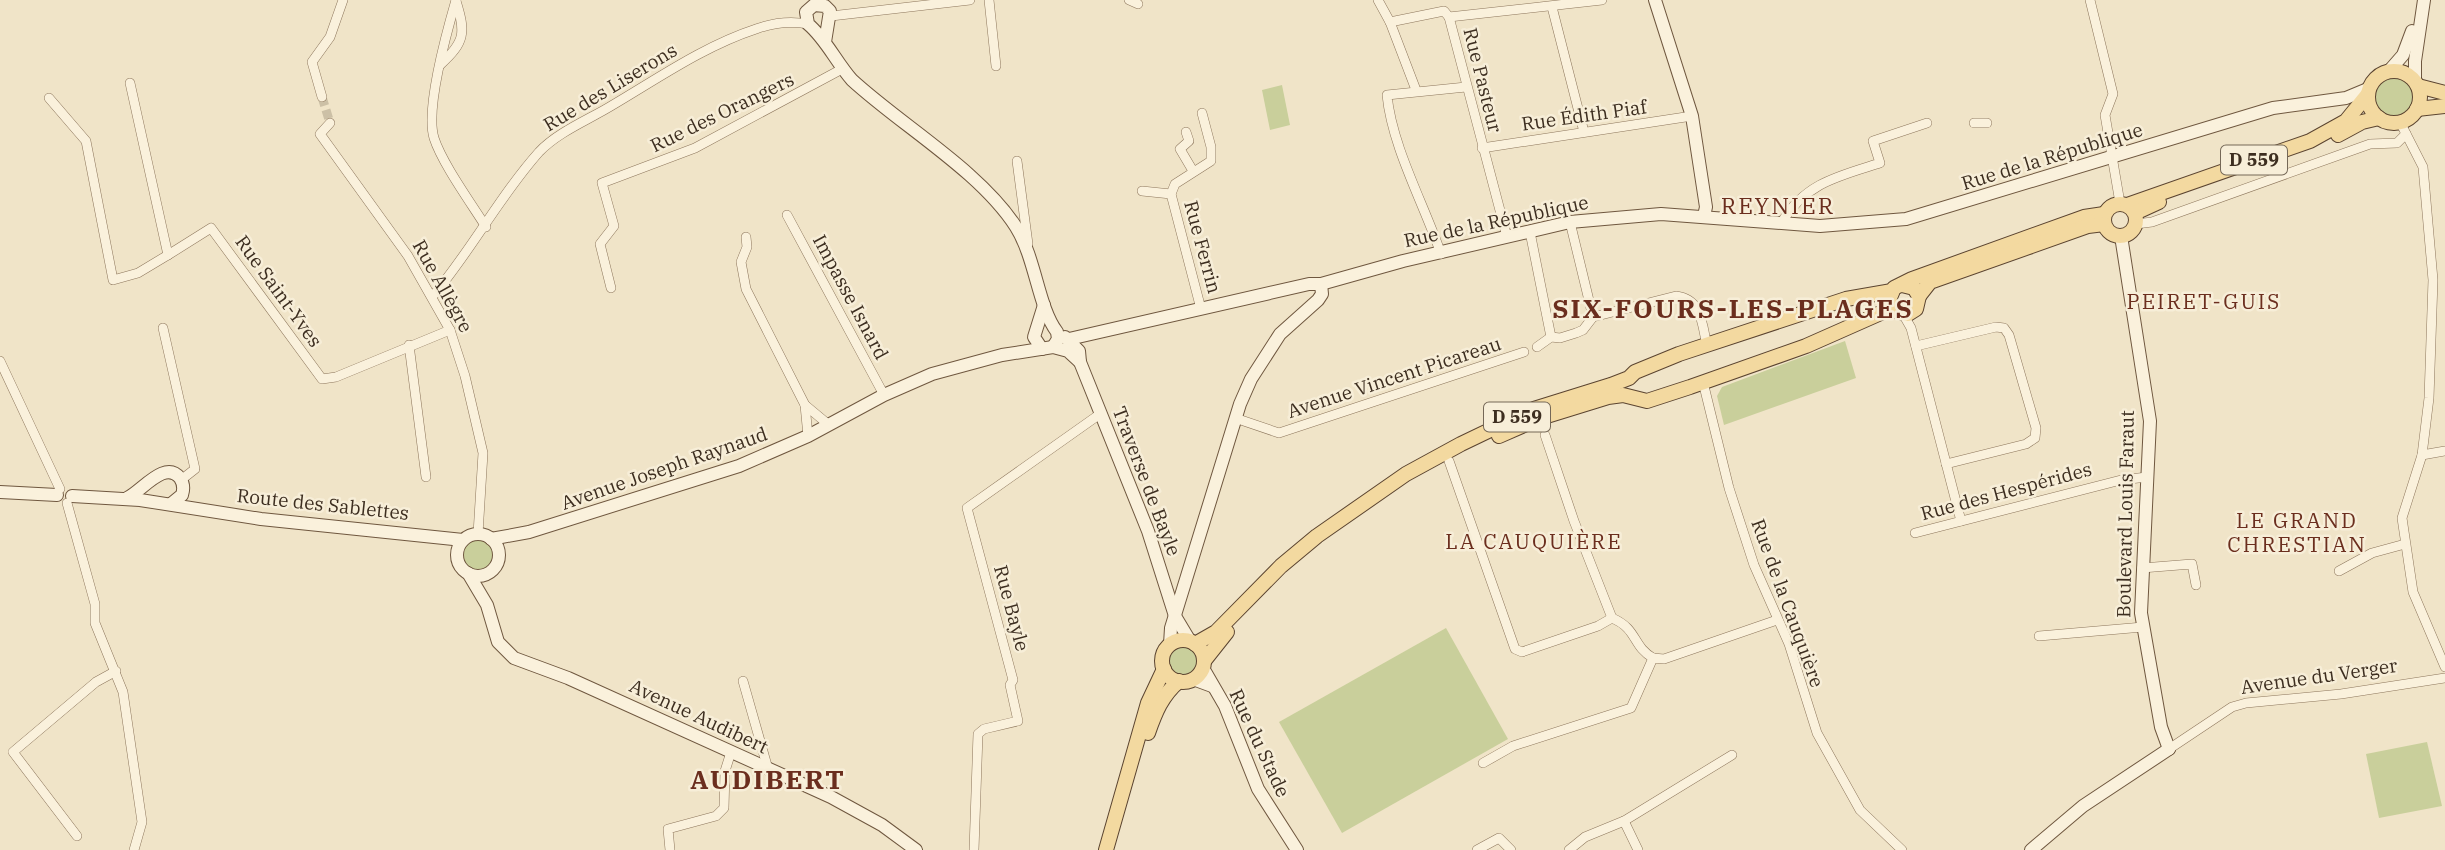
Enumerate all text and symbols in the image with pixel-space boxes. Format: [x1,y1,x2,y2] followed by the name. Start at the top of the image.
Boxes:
[1458,25,1508,135] street label: Rue Pasteur
[539,38,681,136] street label: Rue des Liserons
[646,67,798,157] street label: Rue des Orangers
[1520,94,1650,136] street label: Rue Édith Piaf
[1959,117,2145,195] street label: Rue de la République
[2221,146,2287,174] road number: D 559
[1402,190,1590,252] street label: Rue de la République
[1721,190,1835,220] district label: REYNIER
[1179,198,1227,296] street label: Rue Ferrin
[230,230,328,352] street label: Rue Saint-Yves
[808,230,894,364] street label: Impasse Isnard
[408,235,478,337] street label: Rue Allègre
[2127,287,2281,315] district label: PEIRET-GUIS
[1552,291,1914,325] district label: SIX-FOURS-LES-PLAGES
[1284,331,1504,423] street label: Avenue Vincent Picareau
[1484,402,1550,432] road number: D 559
[1107,403,1187,559] street label: Traverse de Bayle
[2111,410,2139,618] street label: Boulevard Louis Faraut
[558,421,770,515] street label: Avenue Joseph Raynaud
[1918,457,2094,525] street label: Rue des Hespérides
[236,483,410,525] street label: Route des Sablettes
[2227,506,2367,558] district label: LE GRAND CHRESTIAN
[1746,515,1830,691] street label: Rue de la Cauquière
[1445,527,1623,555] district label: LA CAUQUIÈRE
[989,562,1035,654] street label: Rue Bayle
[2239,653,2399,699] street label: Avenue du Verger
[626,673,772,759] street label: Avenue Audibert
[1224,685,1296,801] street label: Rue du Stade
[690,762,846,796] district label: AUDIBERT

